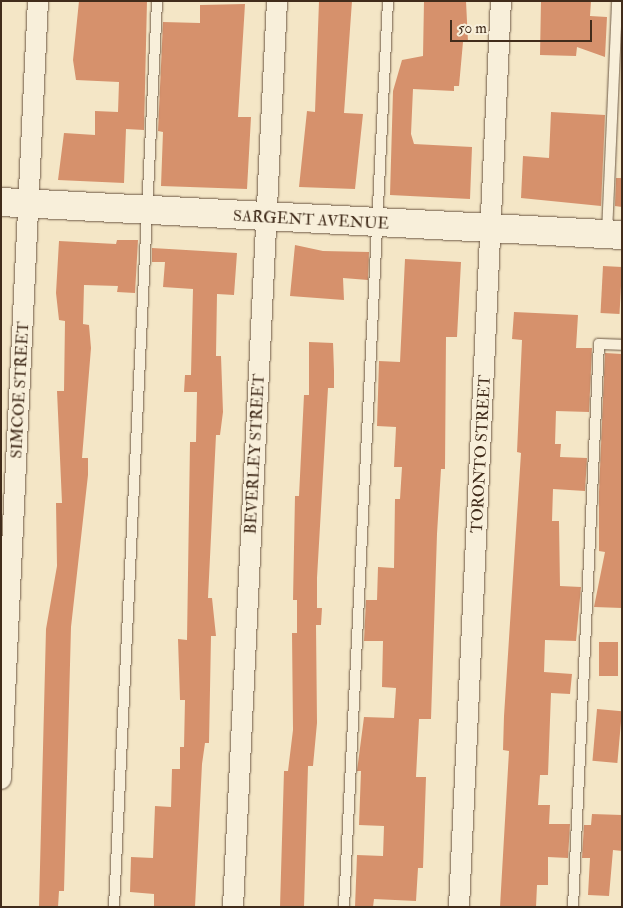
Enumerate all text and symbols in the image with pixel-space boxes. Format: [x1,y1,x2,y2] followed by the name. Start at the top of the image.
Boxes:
[453,10,596,42] scale bar
[458,19,487,38] text: 50 m
[233,206,389,234] street label: SARGENT AVENUE
[7,321,33,459] street label: SIMCOE STREET
[241,373,269,535] street label: BEVERLEY STREET
[467,374,495,534] street label: TORONTO STREET

